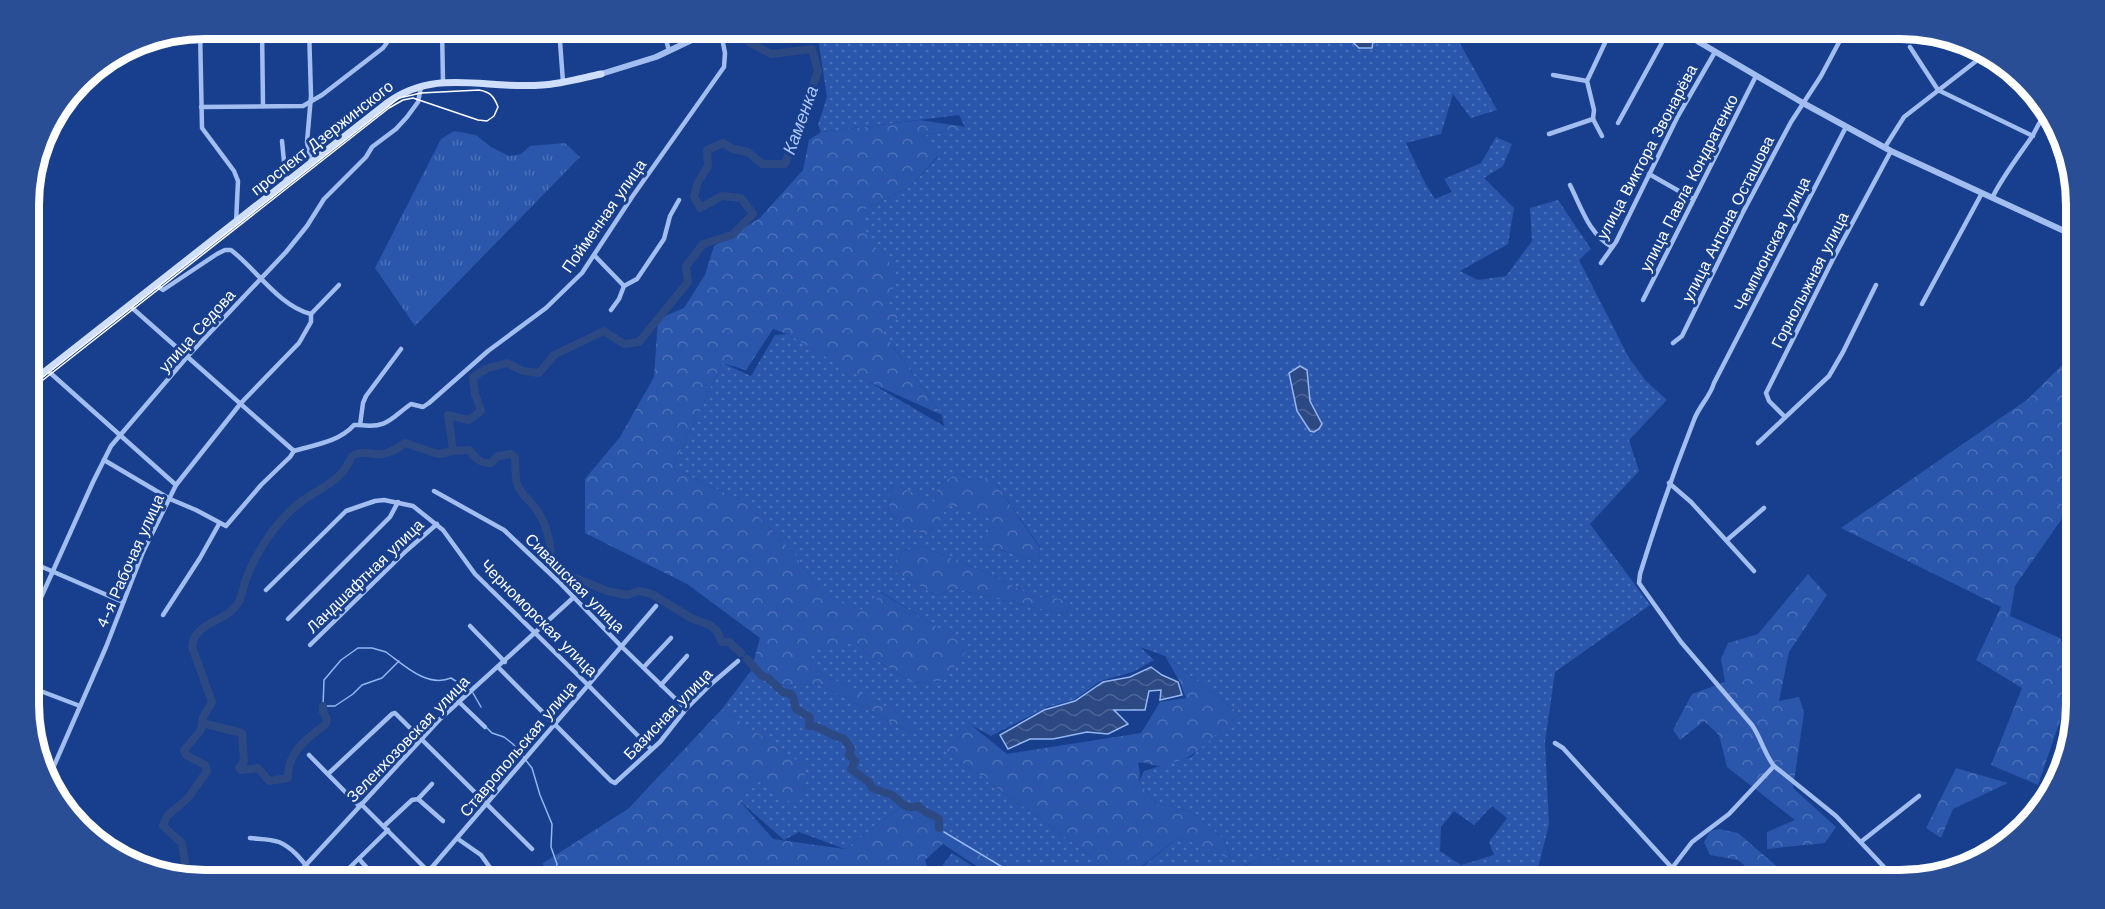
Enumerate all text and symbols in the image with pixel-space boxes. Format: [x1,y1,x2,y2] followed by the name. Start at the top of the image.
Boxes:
[1593,61,1701,243] street label: улица Виктора Звонарёва
[247,77,397,199] street label: проспект Дзержинского
[778,83,822,157] water label: Каменка
[1636,91,1742,275] street label: улица Павла Кондратенко
[1678,133,1778,305] street label: улица Антона Осташова
[558,156,650,276] street label: Пойменная улица
[1730,174,1814,314] street label: Чемпионская улица
[1767,209,1853,351] street label: Горнолыжная улица
[155,286,239,376] street label: улица Седова
[92,491,168,631] street label: 4-я Рабочая улица
[303,515,428,637] street label: Ландшафтная улица
[521,529,629,637] street label: Сивашская улица
[477,556,601,680] street label: Черноморская улица
[620,664,716,764] street label: Базисная улица
[343,672,473,806] street label: Зеленхозовская улица
[456,677,580,821] street label: Ставропольская улица

